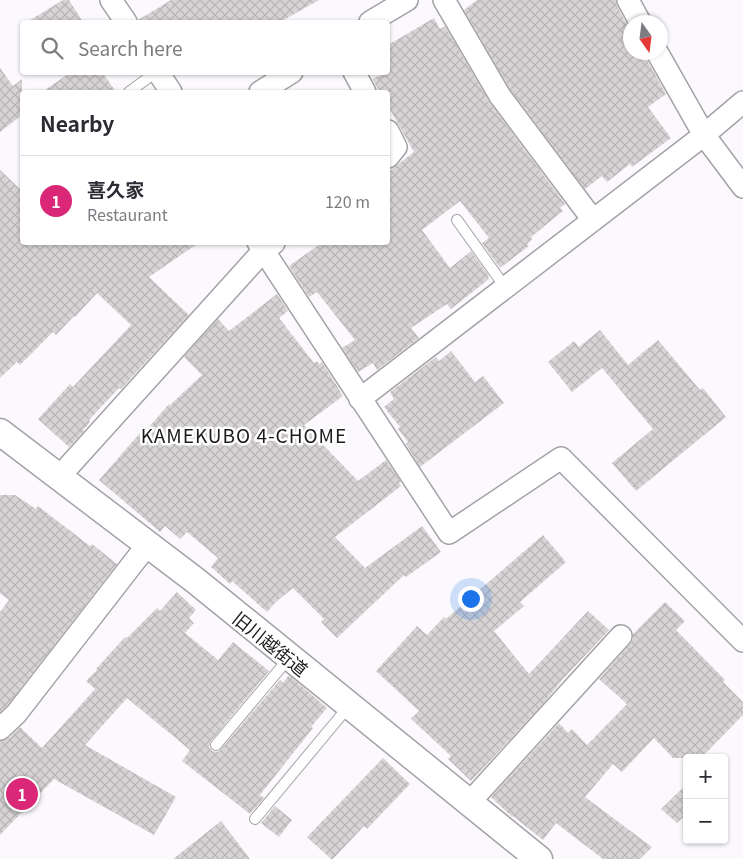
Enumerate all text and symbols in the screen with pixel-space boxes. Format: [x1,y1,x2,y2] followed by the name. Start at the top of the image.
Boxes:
[623,15,668,60] north arrow
[20,20,390,75] search box
[38,34,66,62] icon: search
[78,34,182,61] text: Search here
[40,108,114,138] text: Nearby
[87,175,144,202] text: 喜久家
[51,189,61,213] text: 1
[325,189,370,213] text: 120 m
[87,202,168,226] text: Restaurant
[141,421,347,448] district label: KAMEKUBO 4-CHOME
[458,586,484,612] your location
[228,605,314,681] street label: 旧川越街道
[683,754,728,844] map controls
[683,754,728,799] button: +
[6,775,38,813] pin: 1
[683,799,728,844] button: −

